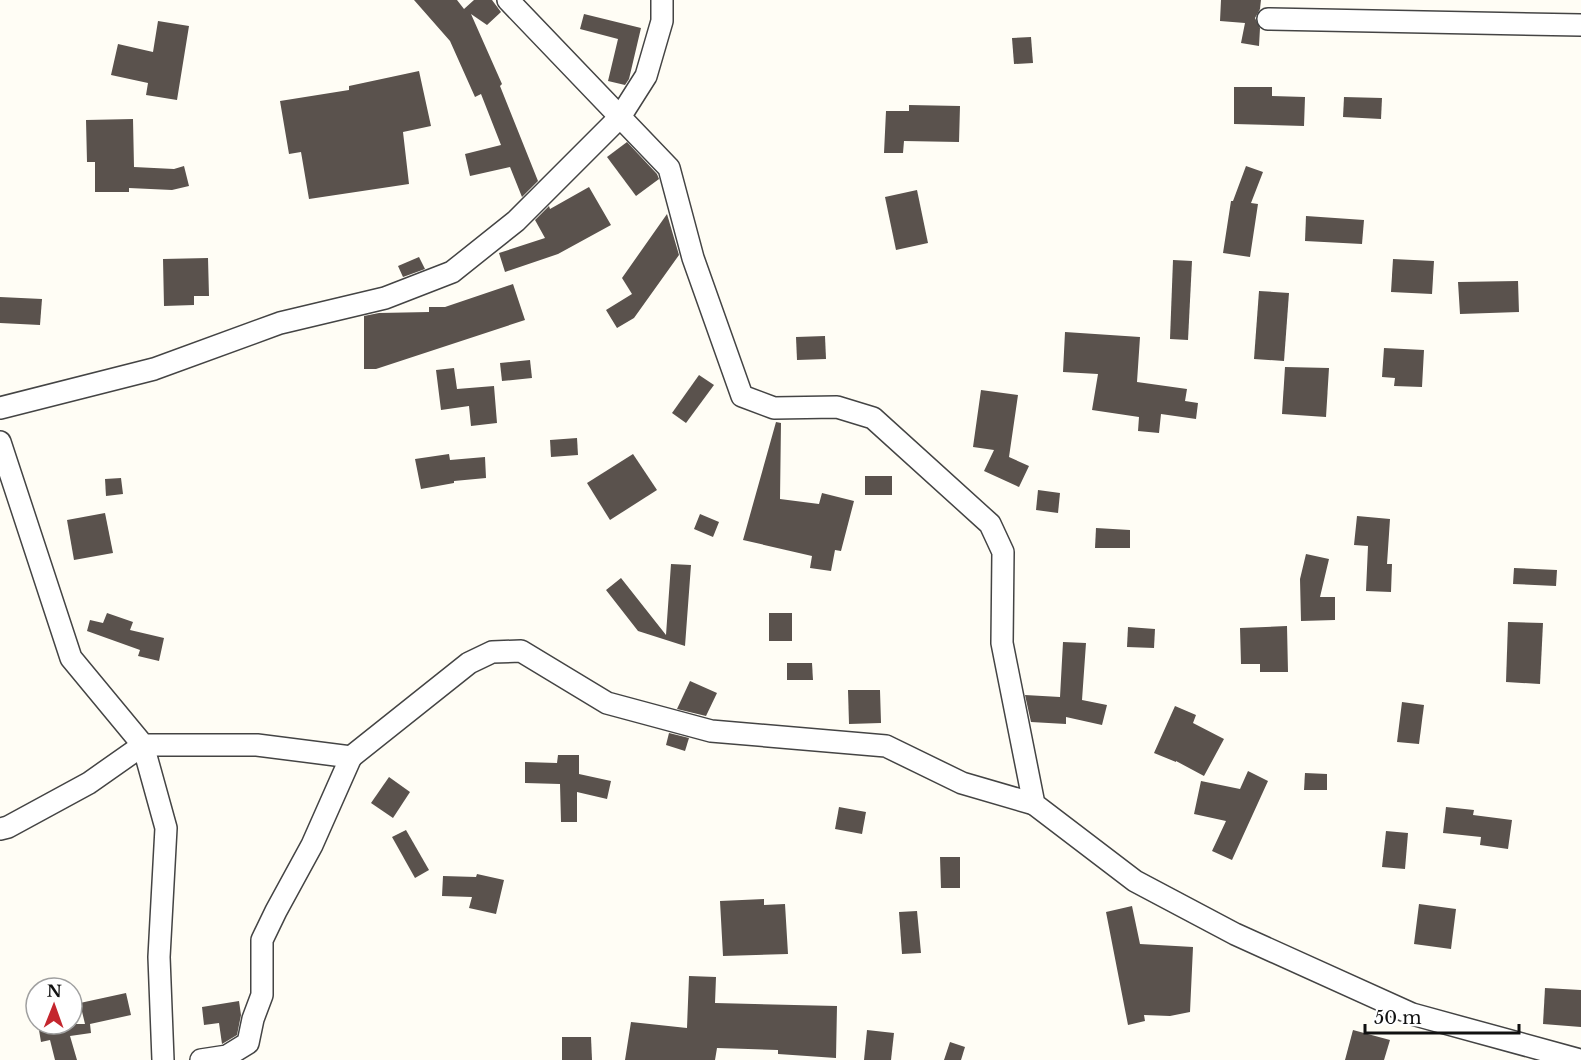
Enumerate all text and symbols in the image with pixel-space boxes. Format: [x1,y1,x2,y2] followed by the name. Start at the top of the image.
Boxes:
[24,976,84,1036] north arrow
[47,981,62,1001] text: N
[1365,997,1520,1035] scale bar
[1374,1007,1422,1029] text: 50 m

